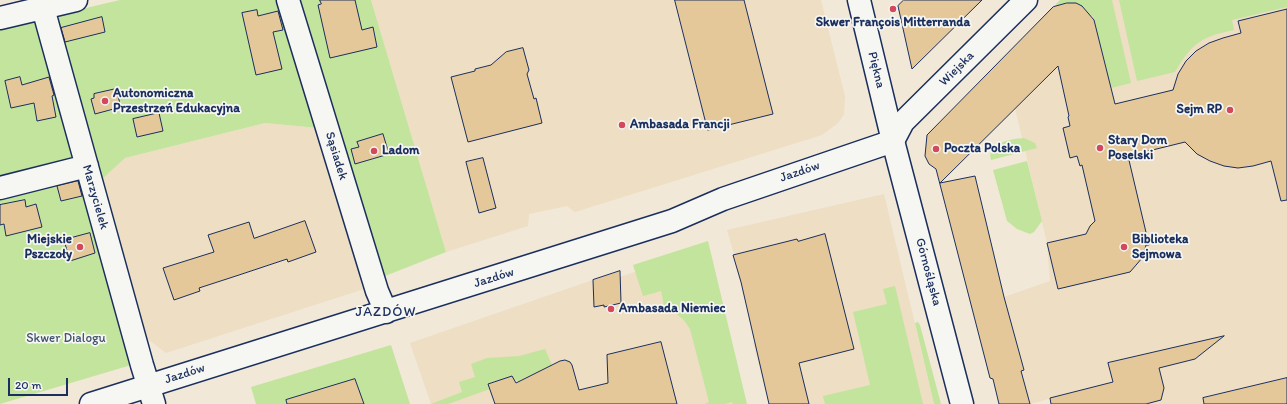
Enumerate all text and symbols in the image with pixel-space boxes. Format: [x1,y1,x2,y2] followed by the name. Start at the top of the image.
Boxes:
[888,4,898,14] marker: Skwer François Mitterranda
[816,15,970,31] place label: Skwer François Mitterranda
[936,48,978,90] street label: Wiejska
[864,50,888,90] street label: Piękna
[113,86,240,117] place label: Autonomiczna Przestrzeń Edukacyjna
[100,96,110,106] marker: Autonomiczna Przestrzeń Edukacyjna
[1177,102,1222,118] place label: Sejm RP
[1225,105,1235,115] marker: Sejm RP
[630,117,730,133] place label: Ambasada Francji
[617,120,627,130] marker: Ambasada Francji
[321,130,351,182] street label: Sąsiadek
[1108,133,1167,164] place label: Stary Dom Poselski
[944,141,1020,157] place label: Poczta Polska
[382,143,420,159] place label: Ladom
[1095,143,1105,153] marker: Stary Dom Poselski
[931,144,941,154] marker: Poczta Polska
[369,146,379,156] marker: Ladom
[778,158,822,186] street label: Jazdów
[78,163,112,231] street label: Marzycielek
[24,232,72,263] place label: Miejskie Pszczoły
[1132,232,1188,263] place label: Biblioteka Sejmowa
[911,236,945,308] street label: Górnośląska
[75,242,85,252] marker: Miejskie Pszczoły
[1119,242,1129,252] marker: Biblioteka Sejmowa
[472,264,516,292] street label: Jazdów
[619,301,726,317] place label: Ambasada Niemiec
[356,304,416,320] district label: JAZDÓW
[606,304,616,314] marker: Ambasada Niemiec
[26,331,106,347] park label: Skwer Dialogu
[163,360,207,388] street label: Jazdów
[10,370,70,396] scale bar
[15,378,42,392] text: 20 m

